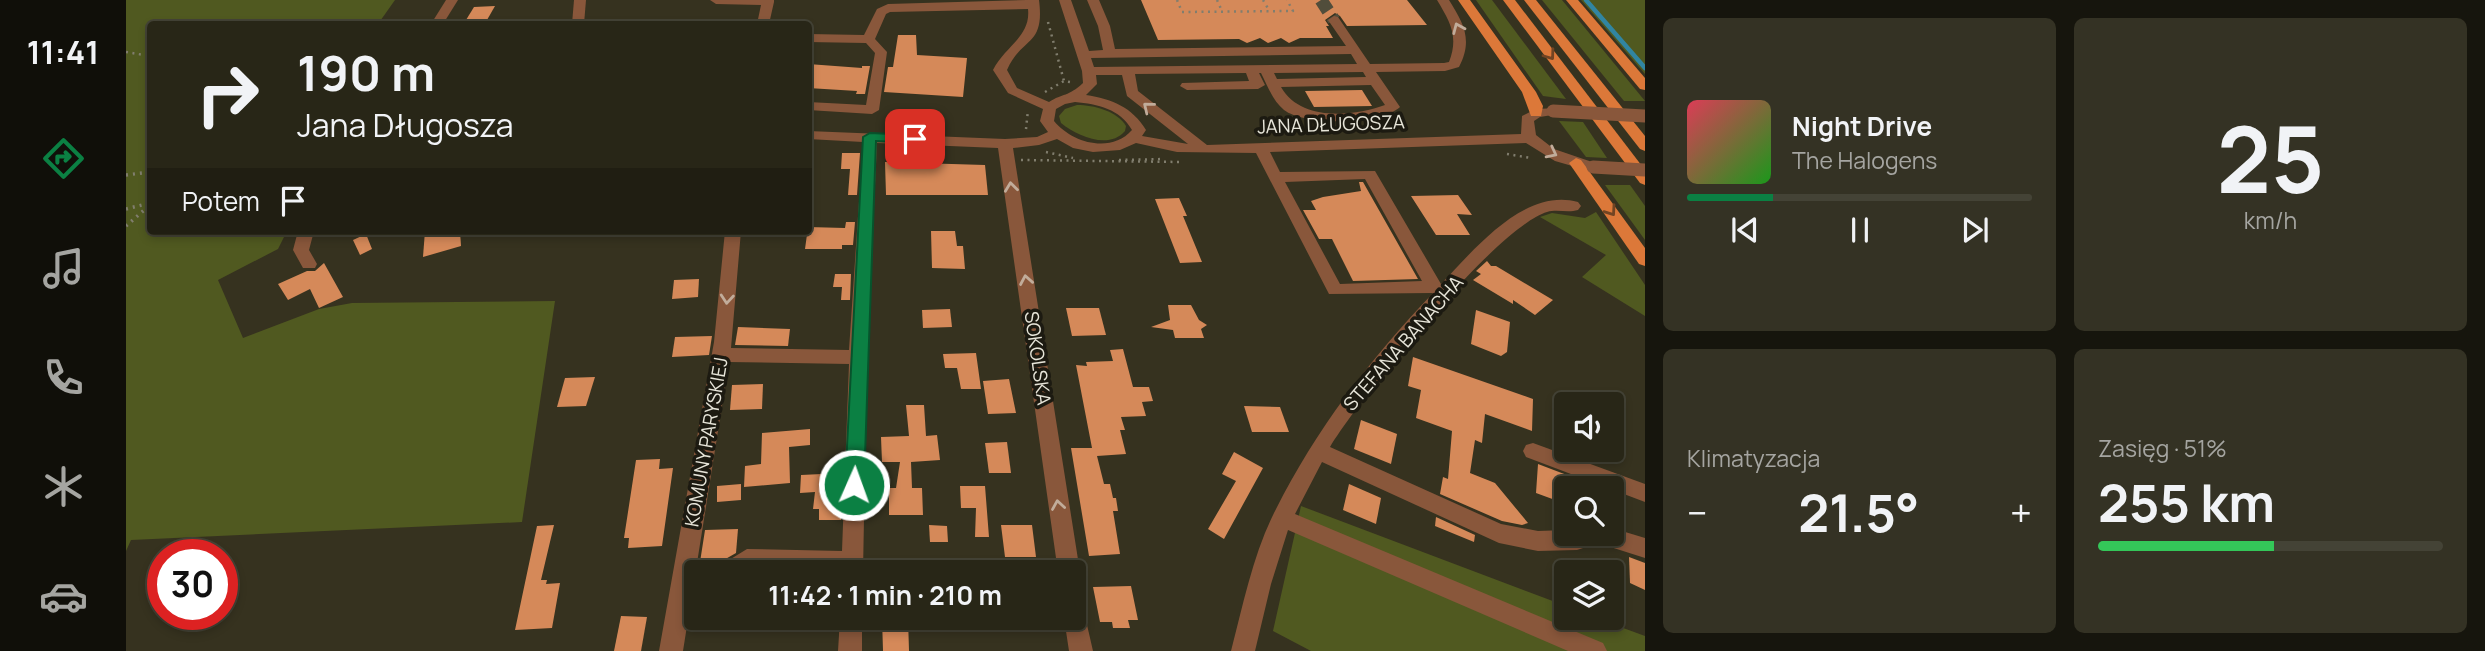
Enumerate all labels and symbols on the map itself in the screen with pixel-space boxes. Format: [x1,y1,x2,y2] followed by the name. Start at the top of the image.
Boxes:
[1452,23,1466,35] one-way arrow
[1541,47,1554,60] one-way arrow
[1144,103,1156,116] one-way arrow
[1257,108,1405,140] street label: JANA DŁUGOSZA
[885,109,945,169] pin
[1545,145,1557,159] one-way arrow
[1004,181,1019,193] one-way arrow
[1603,203,1615,216] one-way arrow
[1337,270,1469,416] street label: STEFANA BANACHA
[1019,274,1034,286] one-way arrow
[720,294,735,305] one-way arrow
[1019,309,1057,407] street label: SOKOLSKA
[678,355,734,529] street label: KOMUNY PARYSKIEJ
[817,448,891,522] position arrow
[1051,499,1066,511] one-way arrow
[147,539,238,630] speed limit sign: 30

